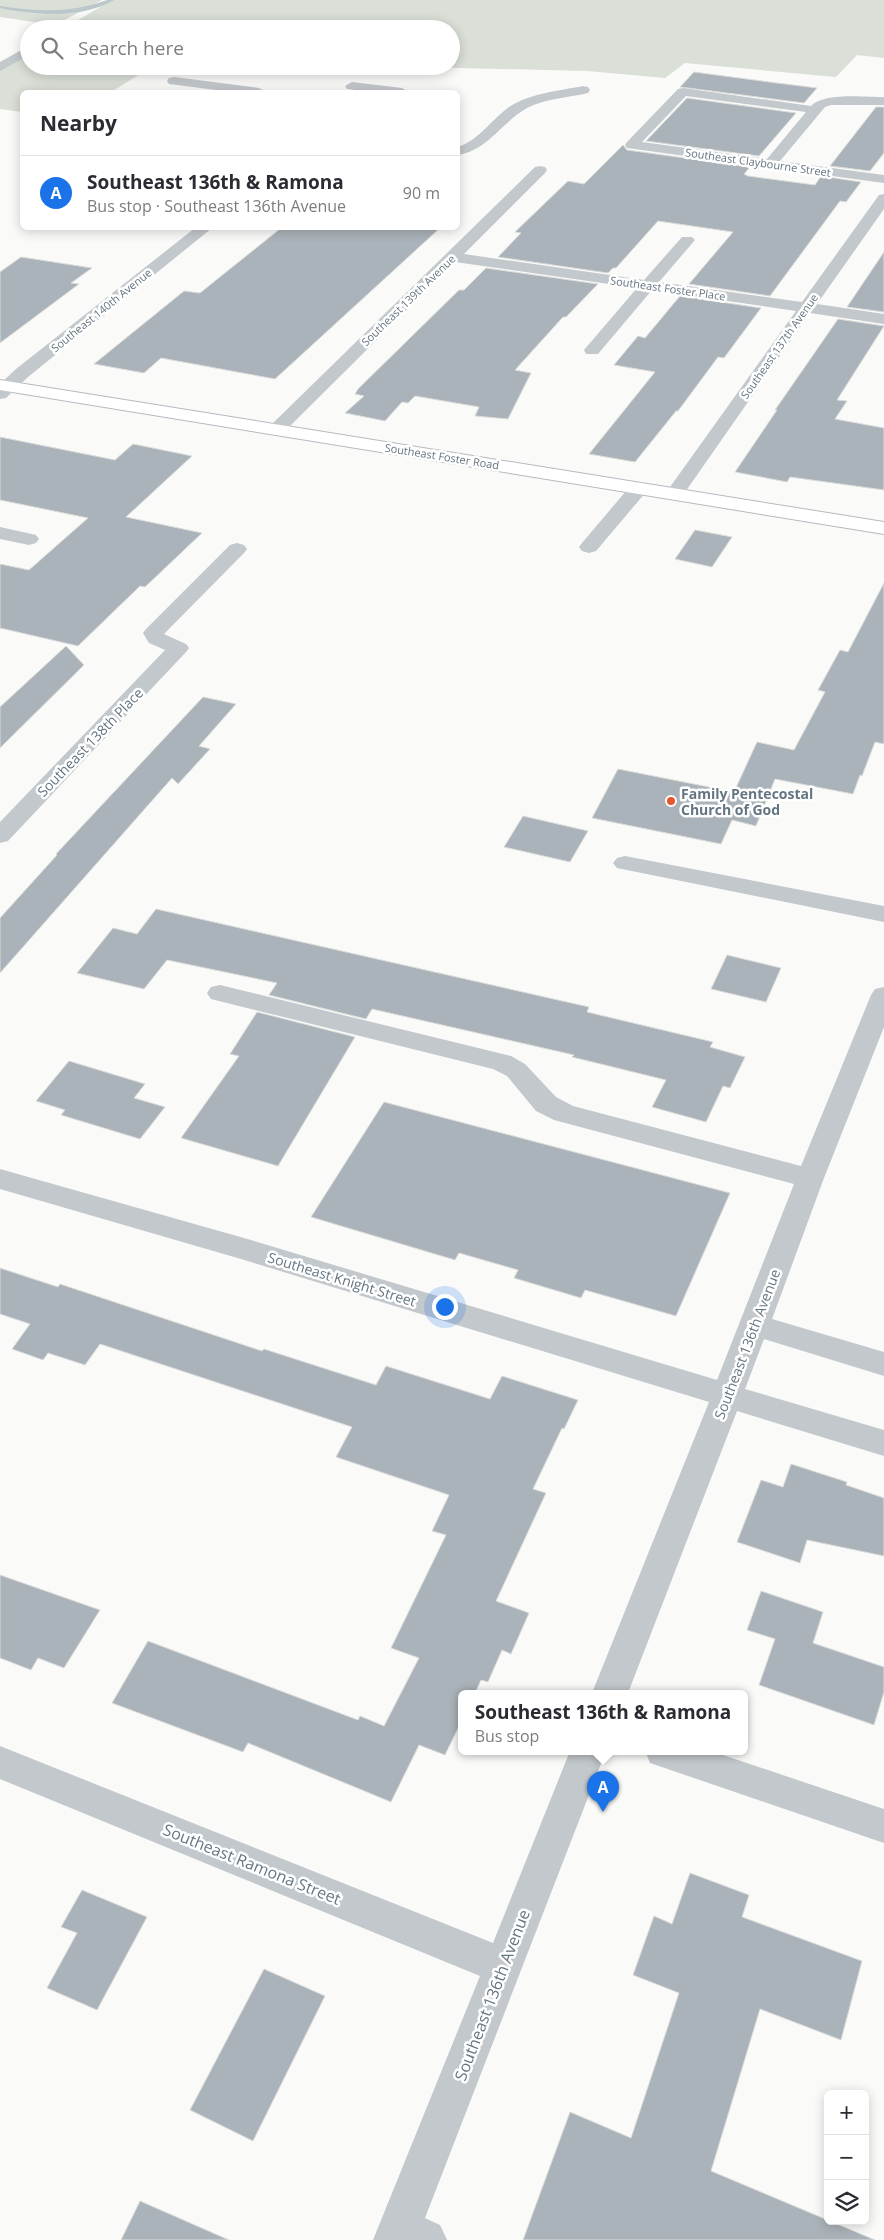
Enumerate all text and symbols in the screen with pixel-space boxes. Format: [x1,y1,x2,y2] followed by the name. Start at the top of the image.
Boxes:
[20,20,460,75] search box
[38,34,66,62] icon: search
[78,35,184,61] text: Search here
[40,109,117,137] text: Nearby
[684,144,832,180] street label: Southeast Claybourne Street
[87,169,344,195] text: Southeast 136th & Ramona
[50,182,62,204] text: A
[403,182,440,204] text: 90 m
[87,195,346,217] text: Bus stop · Southeast 136th Avenue
[358,251,458,349] street label: Southeast 139th Avenue
[48,265,154,355] street label: Southeast 140th Avenue
[609,272,727,304] street label: Southeast Foster Place
[737,290,821,402] street label: Southeast 137th Avenue
[384,440,500,472] street label: Southeast Foster Road
[33,683,147,801] street label: Southeast 138th Place
[681,784,813,819] place label: Family Pentecostal Church of God
[665,795,677,807] marker: Family Pentecostal Church of God
[266,1247,418,1311] street label: Southeast Knight Street
[710,1266,784,1422] street label: Southeast 136th Avenue
[432,1294,458,1320] your location
[458,1690,748,1755] popup
[475,1699,731,1725] text: Southeast 136th & Ramona
[475,1725,539,1747] text: Bus stop
[587,1771,619,1812] pin: A
[160,1818,344,1910] street label: Southeast Ramona Street
[449,1906,535,2084] street label: Southeast 136th Avenue
[824,2090,869,2225] map controls
[824,2090,869,2135] button: +
[824,2135,869,2180] button: −
[824,2180,869,2225] button: layers

